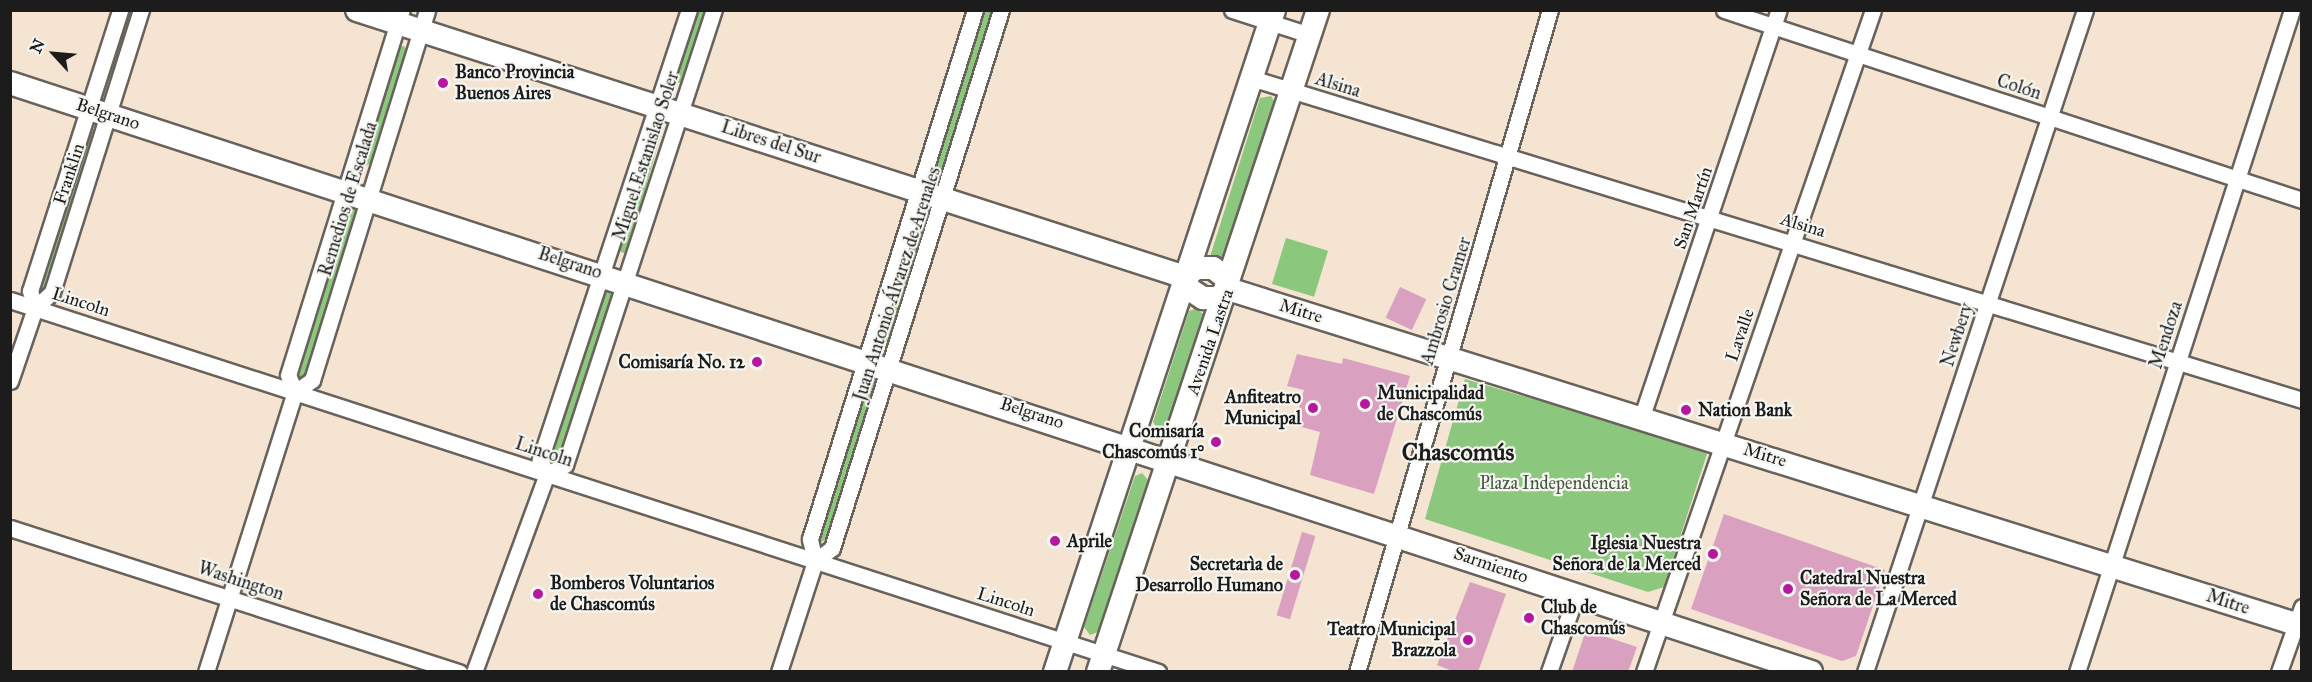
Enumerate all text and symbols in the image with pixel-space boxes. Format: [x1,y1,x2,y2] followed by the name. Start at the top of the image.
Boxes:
[24,24,84,84] north arrow
[26,36,49,56] text: N
[455,62,574,104] place label: Banco Provincia Buenos Aires
[1313,68,1363,102] street label: Alsina
[608,69,684,243] street label: Miguel Estanislao Soler
[1994,70,2044,104] street label: Colón
[436,76,450,90] marker: Banco Provincia Buenos Aires
[73,94,143,134] street label: Belgrano
[719,116,823,168] street label: Libres del Sur
[314,119,382,279] street label: Remedios de Escalada
[49,141,89,207] street label: Franklin
[849,164,945,404] street label: Juan Antonio Álvarez de Arenales
[1669,164,1717,252] street label: San Martín
[1778,208,1828,242] street label: Alsina
[1416,235,1476,367] street label: Ambrosio Cramer
[535,243,605,283] street label: Belgrano
[49,283,113,321] street label: Lincoln
[1182,286,1238,398] street label: Avenida Lastra
[1277,294,1325,328] street label: Mitre
[2145,298,2187,372] street label: Mendoza
[1937,300,1977,370] street label: Newbery
[1721,306,1759,364] street label: Lavalle
[618,351,745,373] place label: Comisaría No. 12
[750,355,764,369] marker: Comisaría No. 12
[1377,383,1484,426] place label: Municipalidad de Chascomús
[1224,387,1301,430] place label: Anfiteatro Municipal
[997,393,1067,433] street label: Belgrano
[1358,397,1372,411] marker: Municipalidad de Chascomús
[1698,399,1792,421] place label: Nation Bank
[1306,401,1320,415] marker: Anfiteatro Municipal
[1679,403,1693,417] marker: Nation Bank
[1102,421,1204,464] place label: Comisaría Chascomús 1°
[512,433,576,471] street label: Lincoln
[1209,435,1223,449] marker: Comisaría Chascomús 1°
[1741,438,1789,472] street label: Mitre
[1402,439,1514,467] district label: Chascomús
[1479,472,1629,494] park label: Plaza Independencia
[1067,530,1112,552] place label: Aprile
[1553,533,1701,576] place label: Iglesia Nuestra Señora de la Merced
[1048,534,1062,548] marker: Aprile
[1451,542,1531,588] street label: Sarmiento
[1706,547,1720,561] marker: Iglesia Nuestra Señora de la Merced
[1135,554,1283,596] place label: Secretarìa de Desarrollo Humano
[195,557,287,605] street label: Washington
[1288,568,1302,582] marker: Secretarìa de Desarrollo Humano
[1800,568,1957,610] place label: Catedral Nuestra Señora de La Merced
[550,573,714,616] place label: Bomberos Voluntarios de Chascomús
[1781,582,1795,596] marker: Catedral Nuestra Señora de La Merced
[974,583,1038,621] street label: Lincoln
[2204,585,2252,619] street label: Mitre
[531,587,545,601] marker: Bomberos Voluntarios de Chascomús
[1541,597,1625,640] place label: Club de Chascomús
[1522,611,1536,625] marker: Club de Chascomús
[1327,619,1456,662] place label: Teatro Municipal Brazzola
[1461,633,1475,647] marker: Teatro Municipal Brazzola

